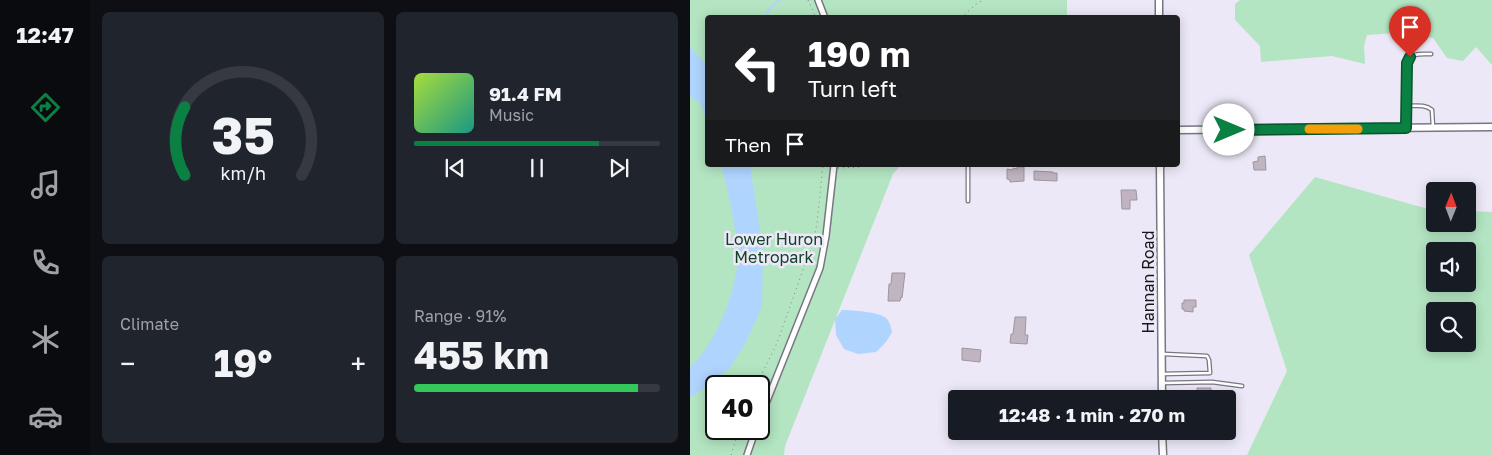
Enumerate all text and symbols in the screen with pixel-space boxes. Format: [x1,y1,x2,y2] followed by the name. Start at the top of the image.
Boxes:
[1389,6,1431,57] pin
[1396,13,1424,41] icon: arrive
[16,21,74,48] text: 12:47
[808,33,910,75] text: 190 m
[725,35,790,100] icon: left
[808,75,897,102] text: Turn left
[489,82,562,105] text: 91.4 FM
[28,90,63,125] icon: directions
[211,103,275,165] text: 35
[1202,103,1254,155] position arrow
[489,105,534,125] text: Music
[781,130,809,158] icon: arrive
[725,133,771,156] text: Then
[441,154,469,182] icon: previous
[523,154,551,182] icon: pause
[605,154,633,182] icon: next
[220,162,266,184] text: km/h
[28,167,63,202] icon: music
[1426,182,1476,232] north arrow
[1426,182,1476,352] map controls
[725,229,823,267] park label: Lower Huron Metropark
[1138,231,1158,333] street label: Hannan Road
[1426,242,1476,292] button: sound
[28,245,63,280] icon: phone
[1426,302,1476,352] button: search
[414,306,506,326] text: Range · 91%
[120,314,179,334] text: Climate
[28,322,63,357] icon: climate
[414,332,549,377] text: 455 km
[214,340,272,385] text: 19°
[120,347,135,380] text: −
[351,347,366,380] text: +
[705,375,770,440] speed limit sign: 40
[28,399,63,434] icon: car
[999,403,1185,426] text: 12:48 · 1 min · 270 m

